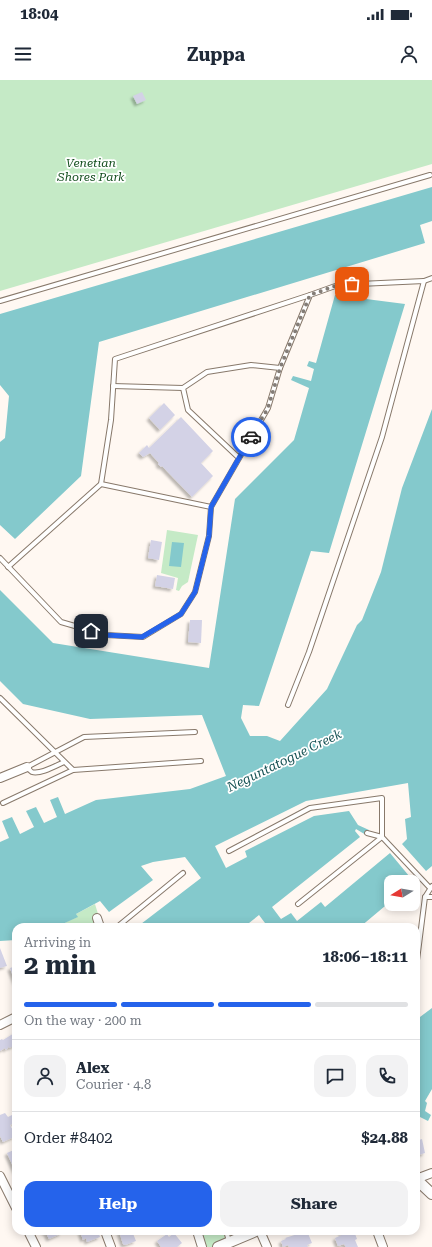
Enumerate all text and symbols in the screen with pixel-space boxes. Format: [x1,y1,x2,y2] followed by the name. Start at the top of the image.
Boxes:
[20,5,58,23] text: 18:04
[12,43,34,65] icon: menu
[398,43,420,65] icon: person
[187,44,245,65] text: Zuppa
[56,156,125,184] park label: Venetian Shores Park
[335,267,369,301] pin
[341,273,363,295] icon: bag
[231,417,271,457] courier
[240,426,262,448] icon: car
[74,614,108,648] pin
[80,620,102,642] icon: home
[224,726,345,795] water label: Neguntatogue Creek
[384,875,420,911] north arrow
[384,875,420,911] map controls
[24,935,91,950] text: Arriving in
[322,948,408,966] text: 18:06–18:11
[24,950,96,980] text: 2 min
[24,1013,141,1028] text: On the way · 200 m
[24,1055,66,1097] button: person
[314,1055,356,1097] button: chat
[366,1055,408,1097] button: phone
[76,1059,109,1077] text: Alex
[76,1077,151,1092] text: Courier · 4.8
[24,1129,113,1147] text: Order #8402
[361,1129,408,1147] text: $24.88
[24,1181,212,1227] button: Help
[220,1181,408,1227] button: Share

